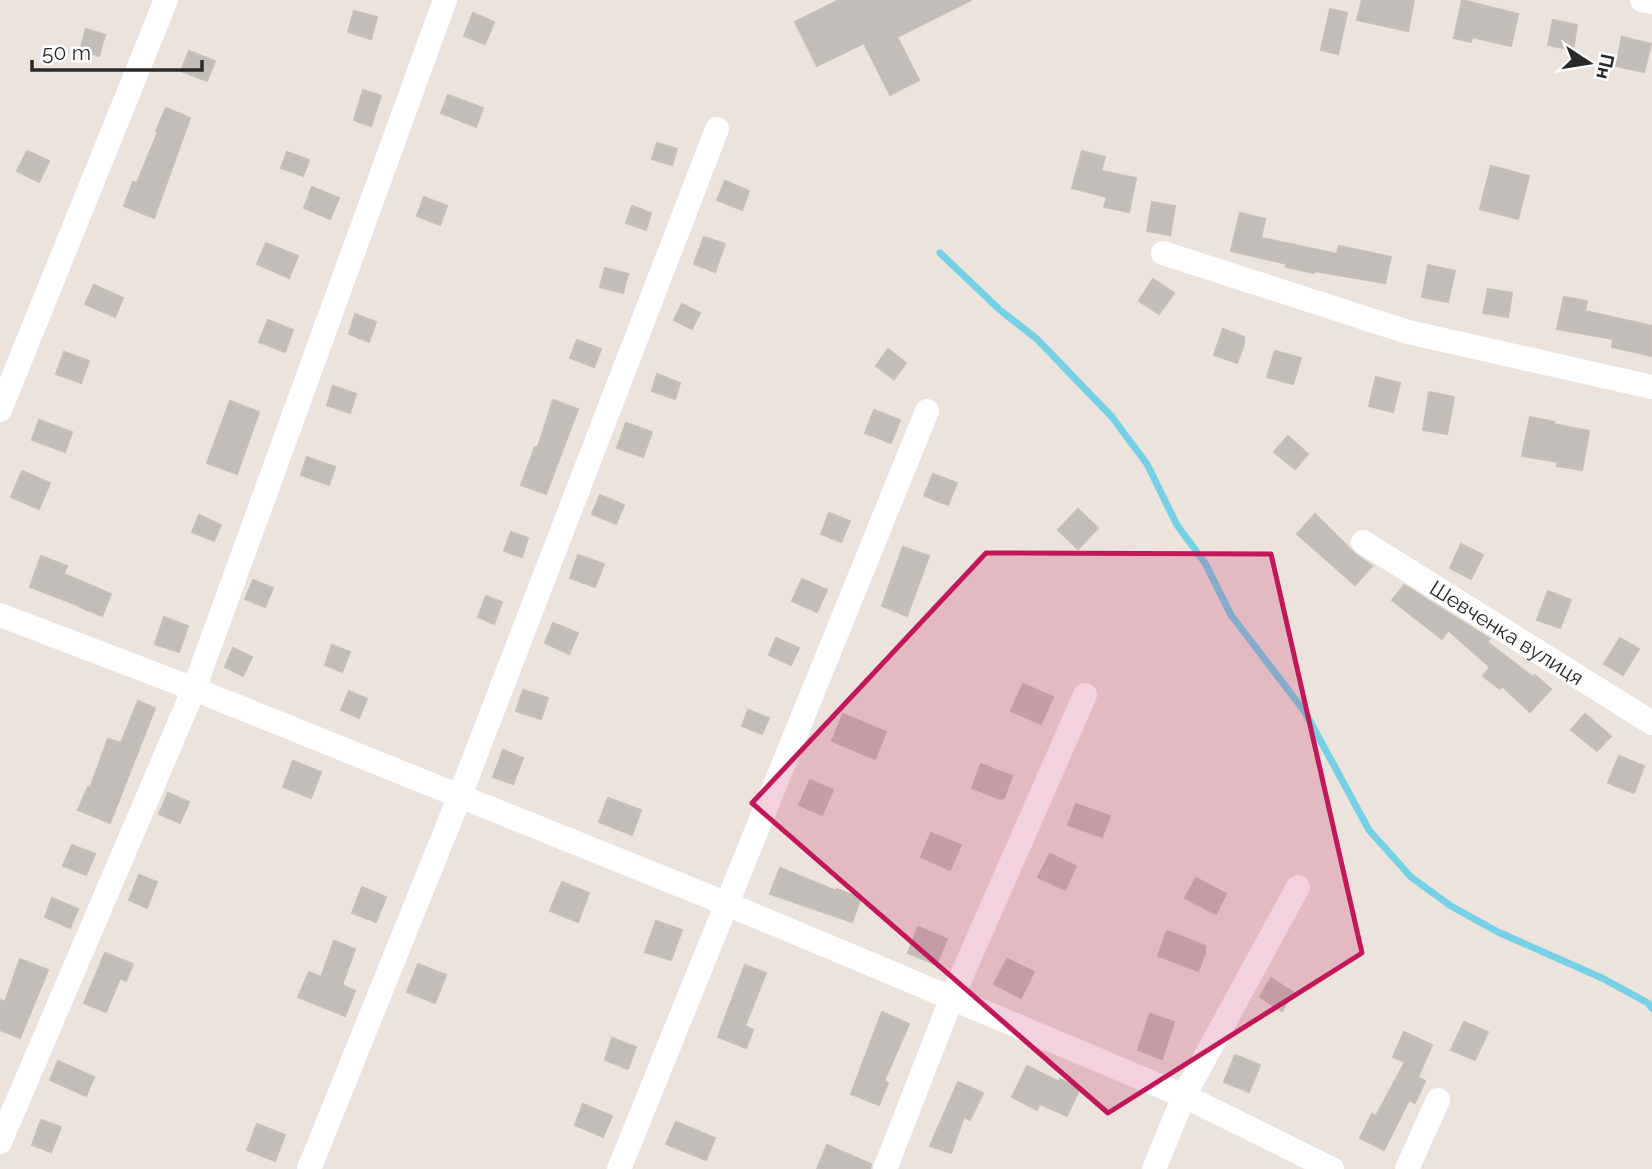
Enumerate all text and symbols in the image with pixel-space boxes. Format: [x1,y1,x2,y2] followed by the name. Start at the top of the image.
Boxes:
[32,28,201,72] scale bar
[1554,28,1624,98] north arrow
[42,40,91,65] text: 50 m
[1592,52,1619,81] text: Пн
[1426,575,1589,690] street label: Шевченка вулиця

